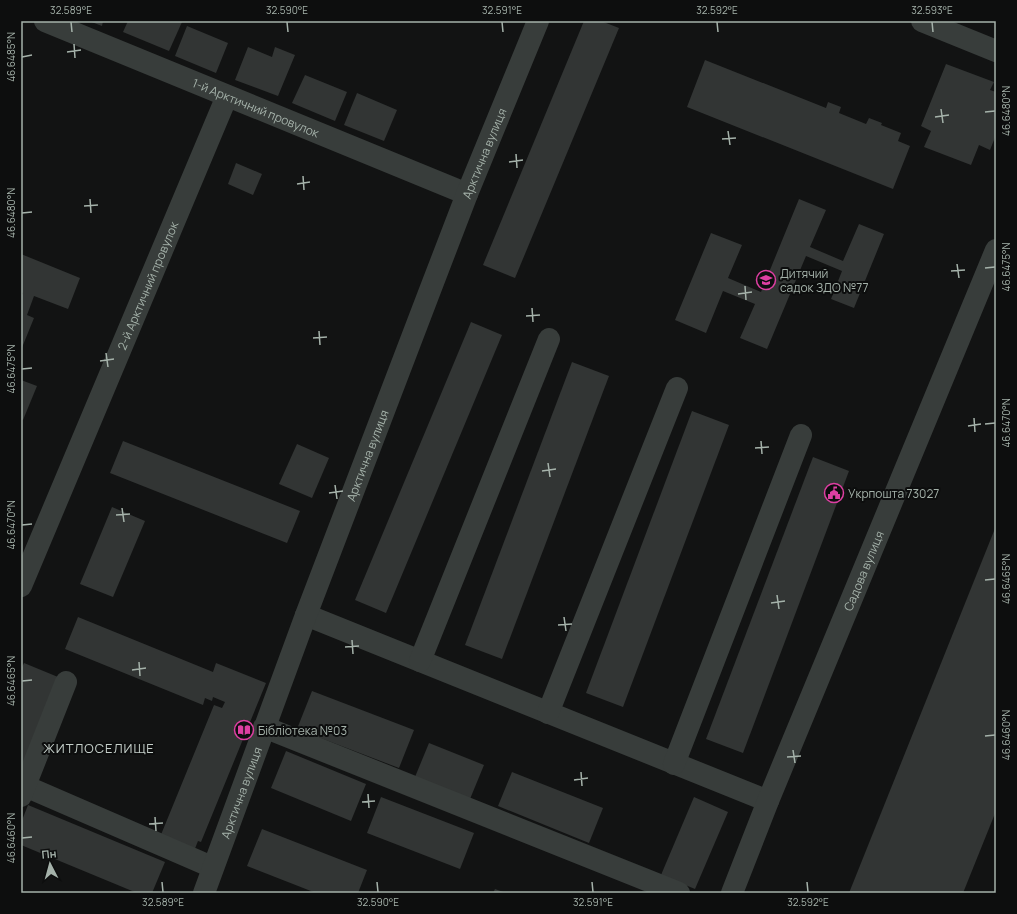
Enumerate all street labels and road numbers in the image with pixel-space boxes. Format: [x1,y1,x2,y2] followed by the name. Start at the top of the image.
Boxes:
[190,74,323,141] street label: 1-й Арктичний провулок
[458,105,510,201] street label: Арктична вулиця
[113,218,182,352] street label: 2-й Арктичний провулок
[342,407,392,504] street label: Арктична вулиця
[839,528,887,613] street label: Садова вулиця
[216,744,265,841] street label: Арктична вулиця

